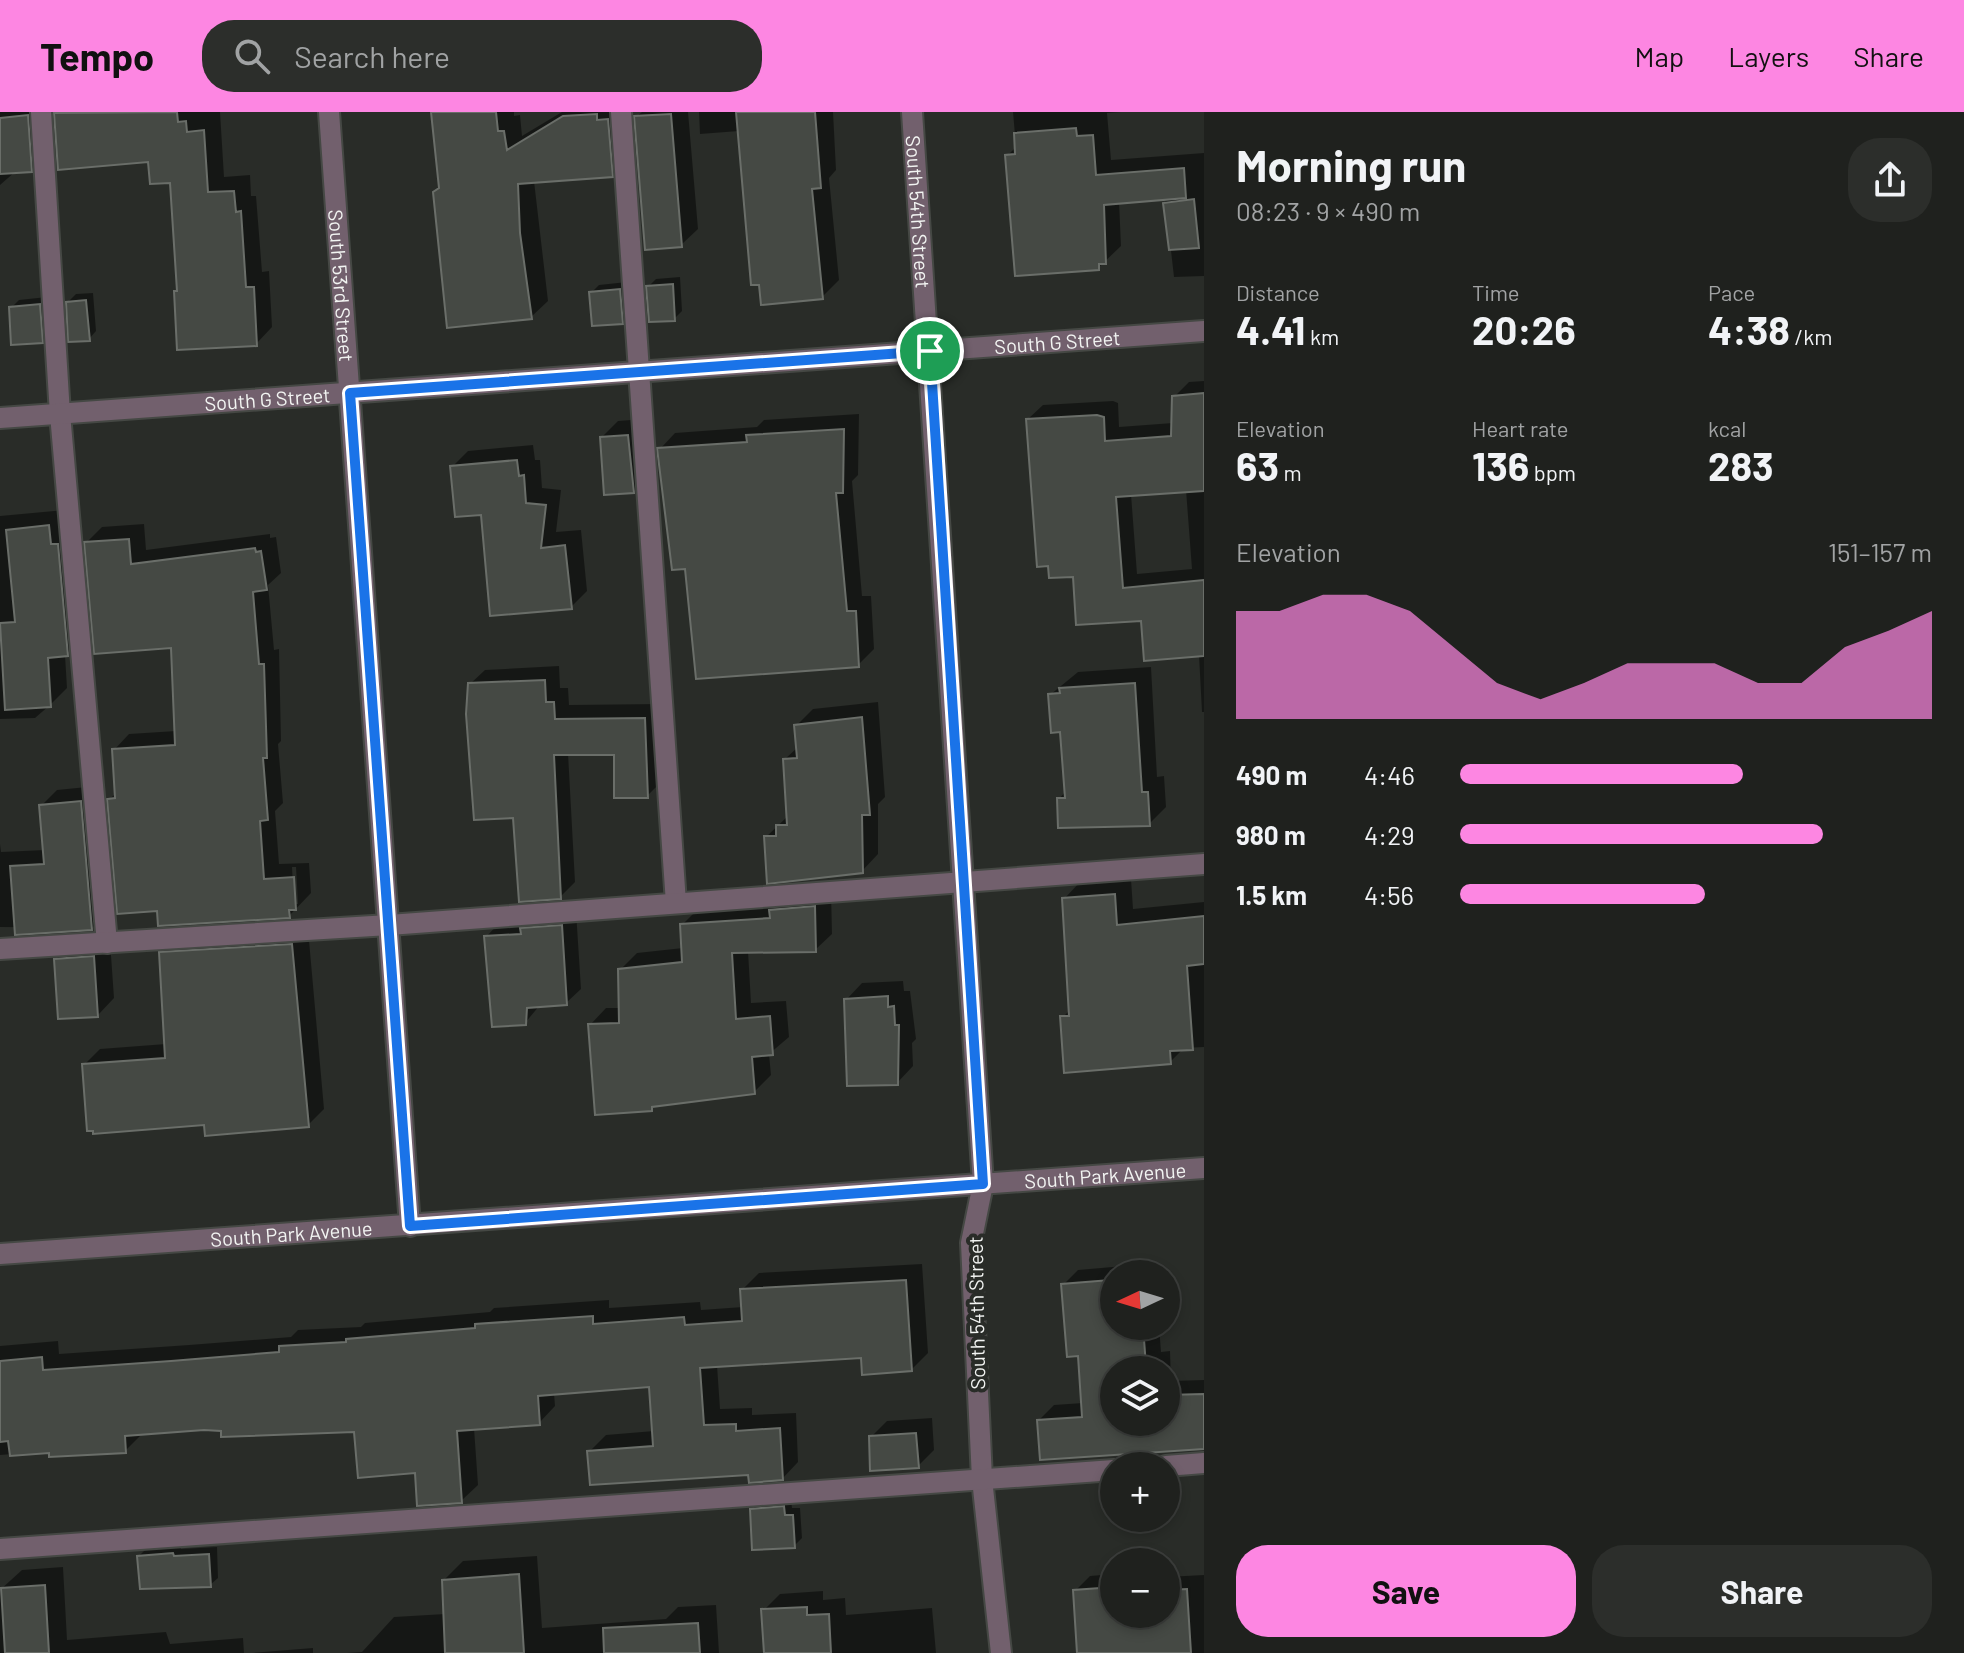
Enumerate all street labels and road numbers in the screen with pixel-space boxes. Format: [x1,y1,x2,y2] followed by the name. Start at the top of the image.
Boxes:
[902,134,936,289] street label: South 54th Street
[324,209,359,363] street label: South 53rd Street
[993,325,1121,358] street label: South G Street
[203,382,331,415] street label: South G Street
[1023,1157,1187,1193] street label: South Park Avenue
[209,1215,373,1251] street label: South Park Avenue
[963,1236,989,1390] street label: South 54th Street

